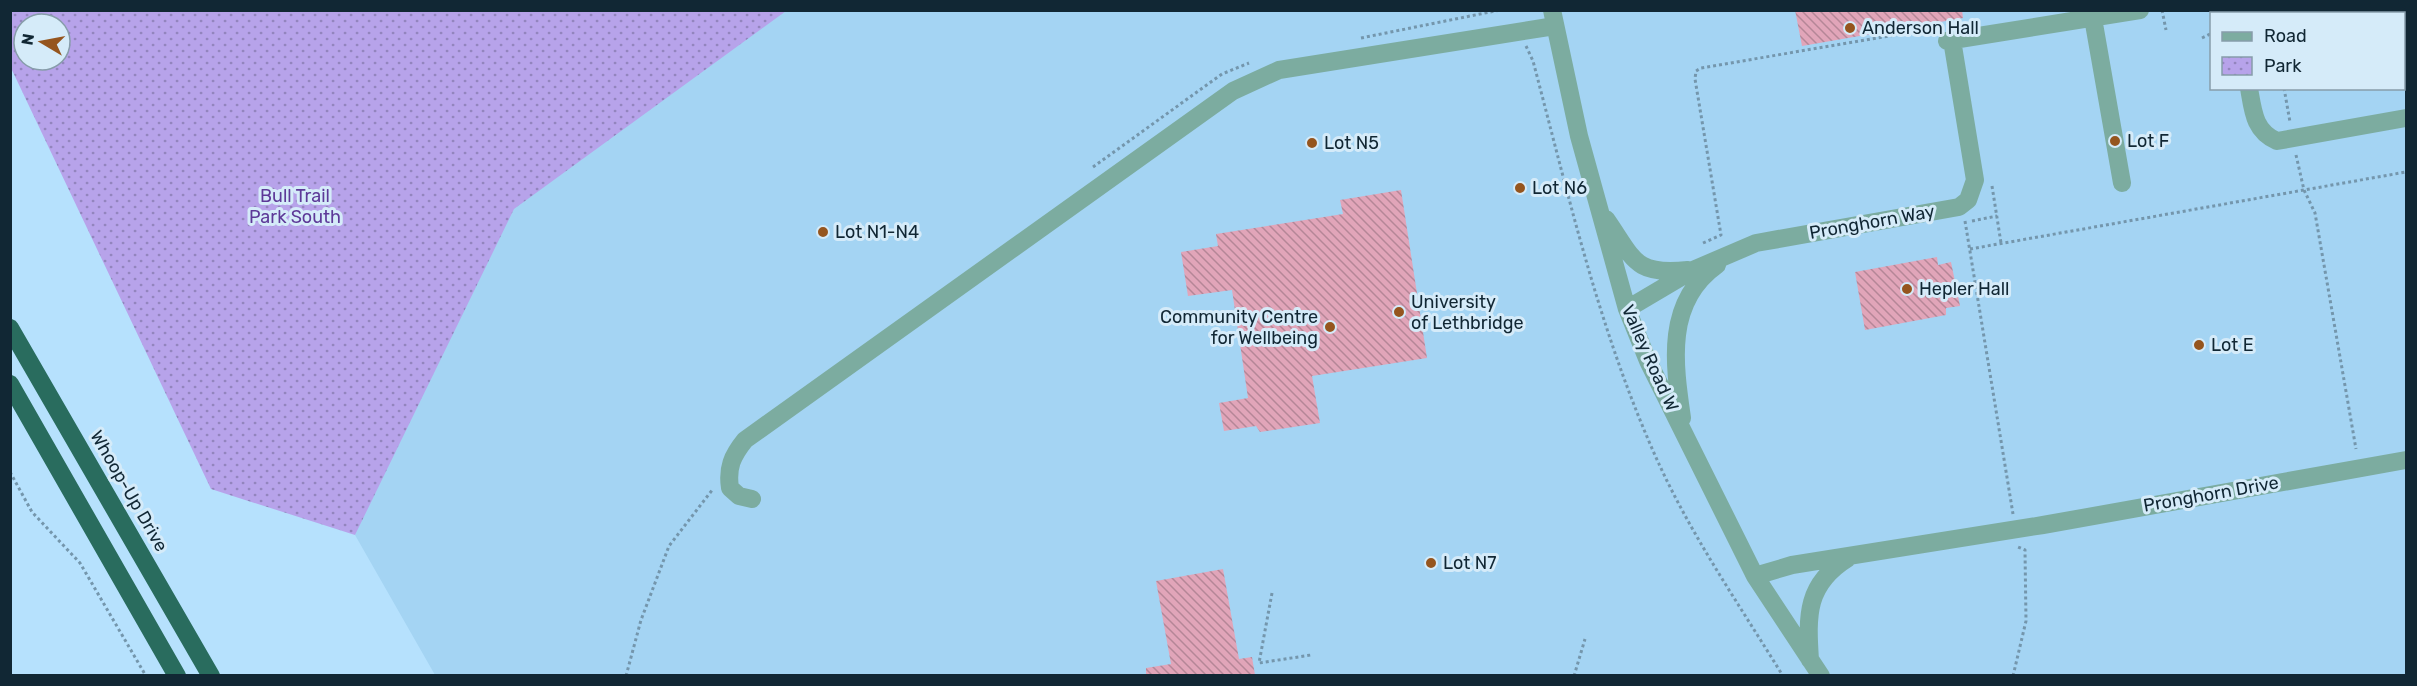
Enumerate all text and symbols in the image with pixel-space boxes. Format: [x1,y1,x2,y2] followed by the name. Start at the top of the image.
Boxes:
[12,12,72,72] north arrow
[2210,12,2405,90] legend
[1862,17,1979,39] place label: Anderson Hall
[1843,21,1857,35] marker: Anderson Hall
[2264,25,2307,47] text: Road
[17,32,38,47] text: N
[2264,55,2302,77] text: Park
[2127,130,2169,152] place label: Lot F
[1324,132,1379,154] place label: Lot N5
[2108,134,2122,148] marker: Lot F
[1305,136,1319,150] marker: Lot N5
[1532,177,1587,199] place label: Lot N6
[1513,181,1527,195] marker: Lot N6
[249,185,341,228] park label: Bull Trail Park South
[1808,200,1937,244] street label: Pronghorn Way
[835,221,919,243] place label: Lot N1-N4
[816,225,830,239] marker: Lot N1-N4
[1919,278,2010,300] place label: Hepler Hall
[1900,282,1914,296] marker: Hepler Hall
[1411,291,1524,334] place label: University of Lethbridge
[1617,301,1683,415] street label: Valley Road W
[1392,305,1406,319] marker: University of Lethbridge
[1160,306,1318,349] place label: Community Centre for Wellbeing
[1323,320,1337,334] marker: Community Centre for Wellbeing
[2211,334,2254,356] place label: Lot E
[2192,338,2206,352] marker: Lot E
[85,426,173,556] street label: Whoop-Up Drive
[2142,471,2280,517] street label: Pronghorn Drive
[1443,552,1496,574] place label: Lot N7
[1424,556,1438,570] marker: Lot N7

